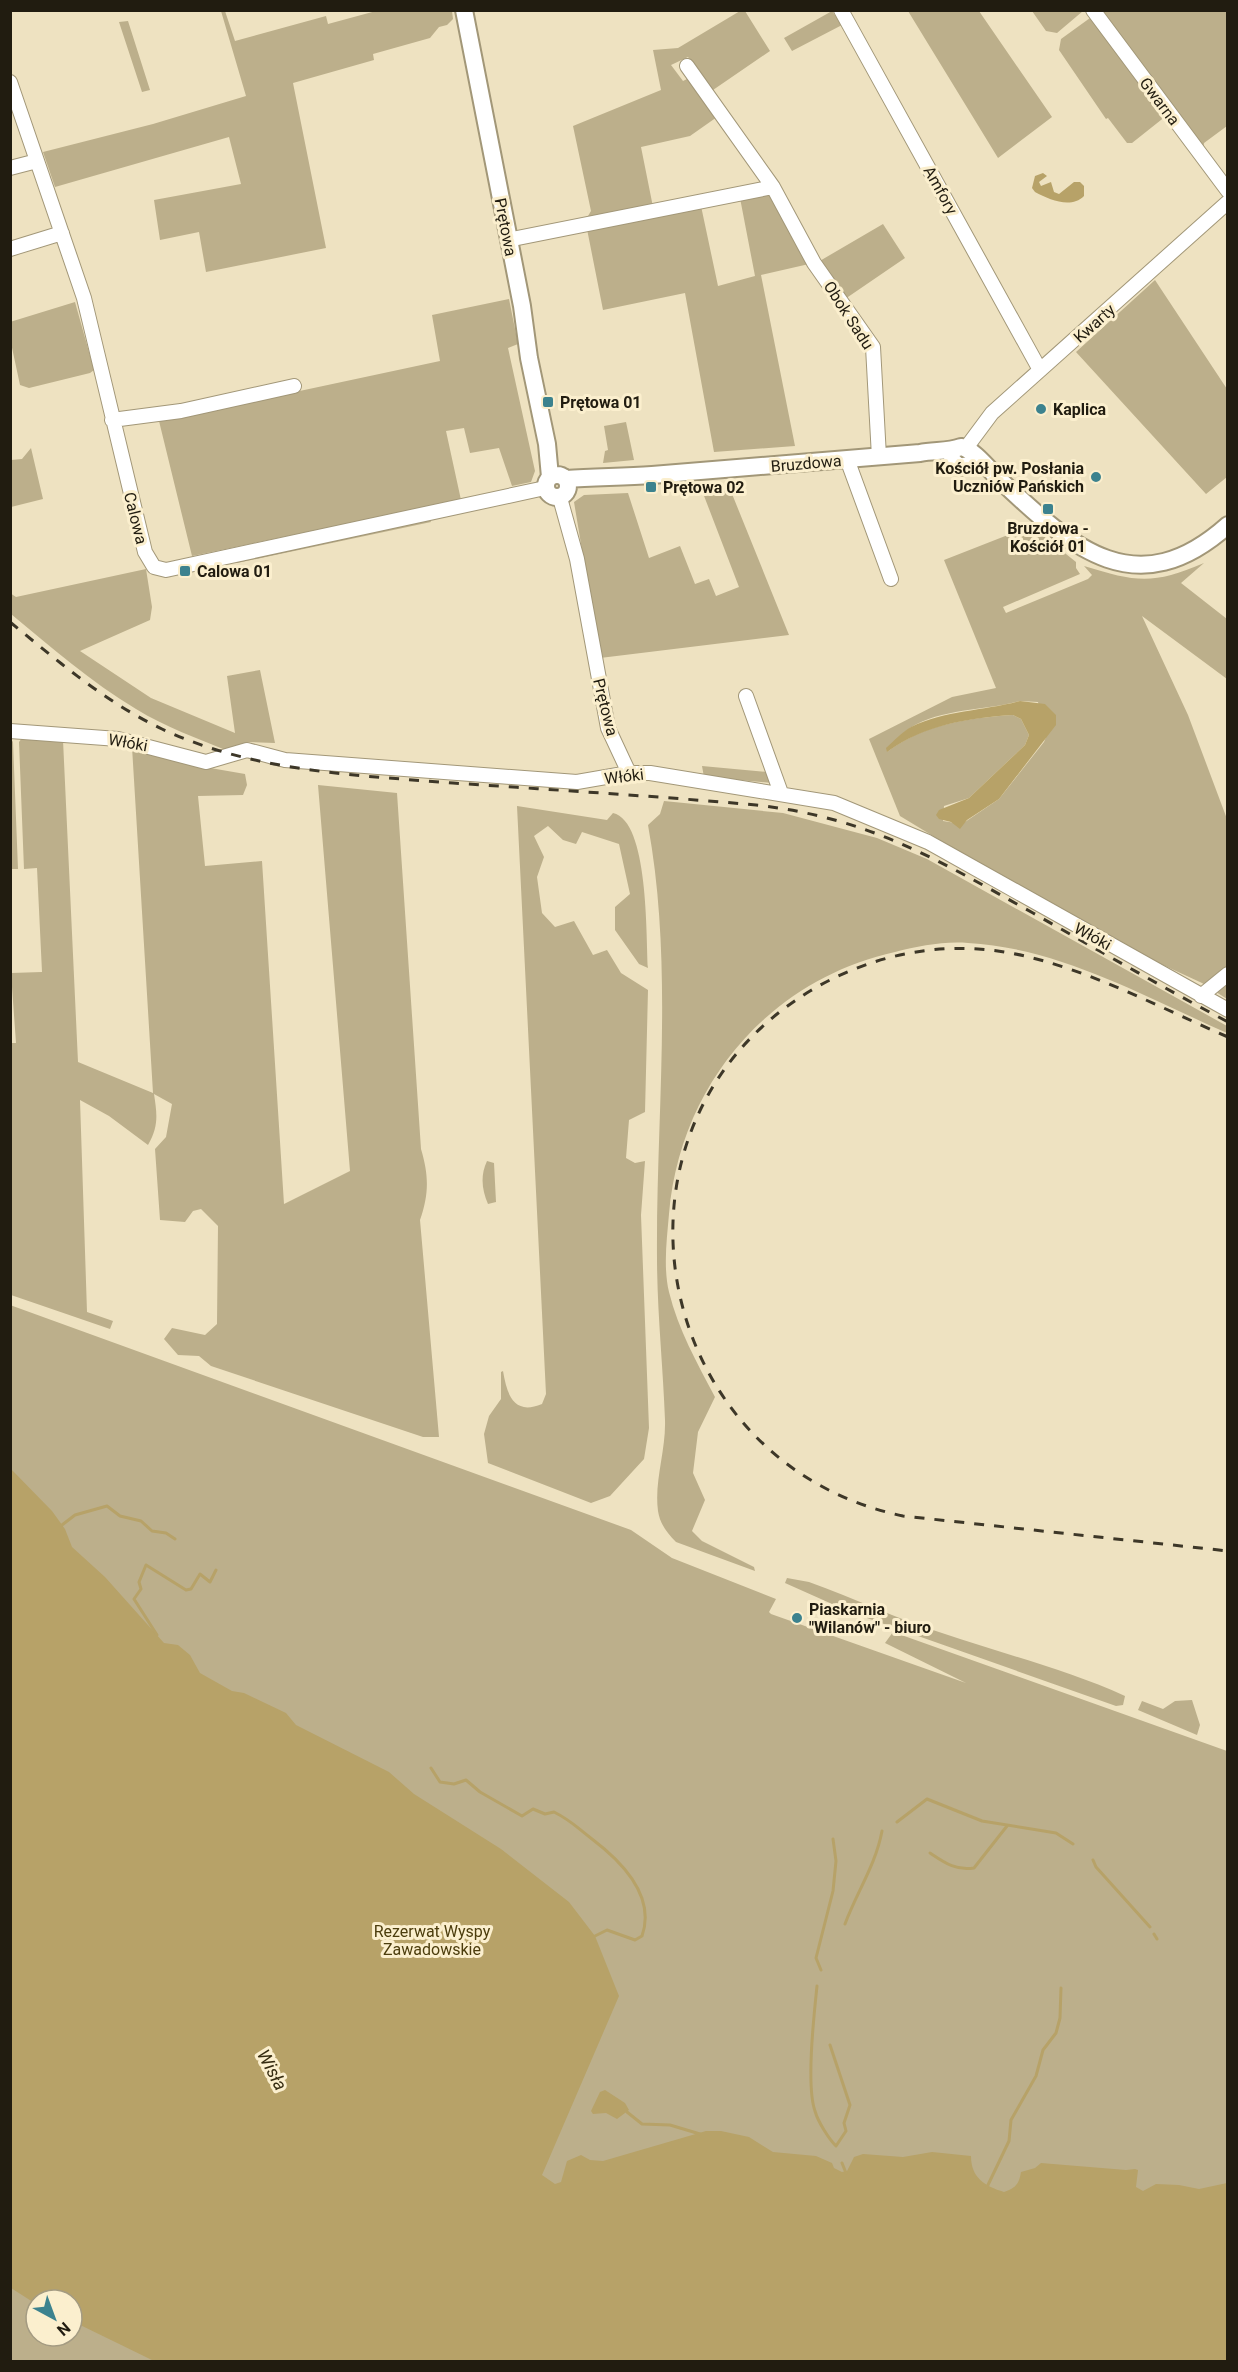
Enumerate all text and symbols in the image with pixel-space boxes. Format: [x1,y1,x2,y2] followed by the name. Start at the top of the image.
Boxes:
[1136,74,1184,129] street label: Gwarna
[920,163,962,218] street label: Amfory
[491,196,520,258] street label: Prętowa
[820,278,878,353] street label: Obok Sadu
[1070,300,1119,347] street label: Kwarty
[560,393,642,412] place label: Prętowa 01
[541,395,555,409] marker: Prętowa 01
[1053,400,1107,419] place label: Kaplica
[1034,402,1048,416] marker: Kaplica
[770,451,842,476] street label: Bruzdowa
[935,459,1084,496] place label: Kościół pw. Posłania Uczniów Pańskich
[1089,470,1103,484] marker: Kościół pw. Posłania Uczniów Pańskich
[663,478,745,497] place label: Prętowa 02
[644,480,658,494] marker: Prętowa 02
[120,490,151,546] street label: Calowa
[1041,502,1055,516] marker: Bruzdowa - Kościół 01
[1007,519,1089,556] place label: Bruzdowa - Kościół 01
[197,562,272,581] place label: Calowa 01
[178,564,192,578] marker: Calowa 01
[589,676,622,738] street label: Prętowa
[107,730,149,755] street label: Włóki
[603,765,645,788] street label: Włóki
[1071,919,1115,954] street label: Włóki
[809,1600,931,1637] place label: Piaskarnia "Wilanów" - biuro
[790,1611,804,1625] marker: Piaskarnia "Wilanów" - biuro
[374,1922,491,1959] park label: Rezerwat Wyspy Zawadowskie
[253,2046,292,2094] water label: Wisła
[24,2288,84,2348] north arrow
[53,2318,74,2340] text: N

